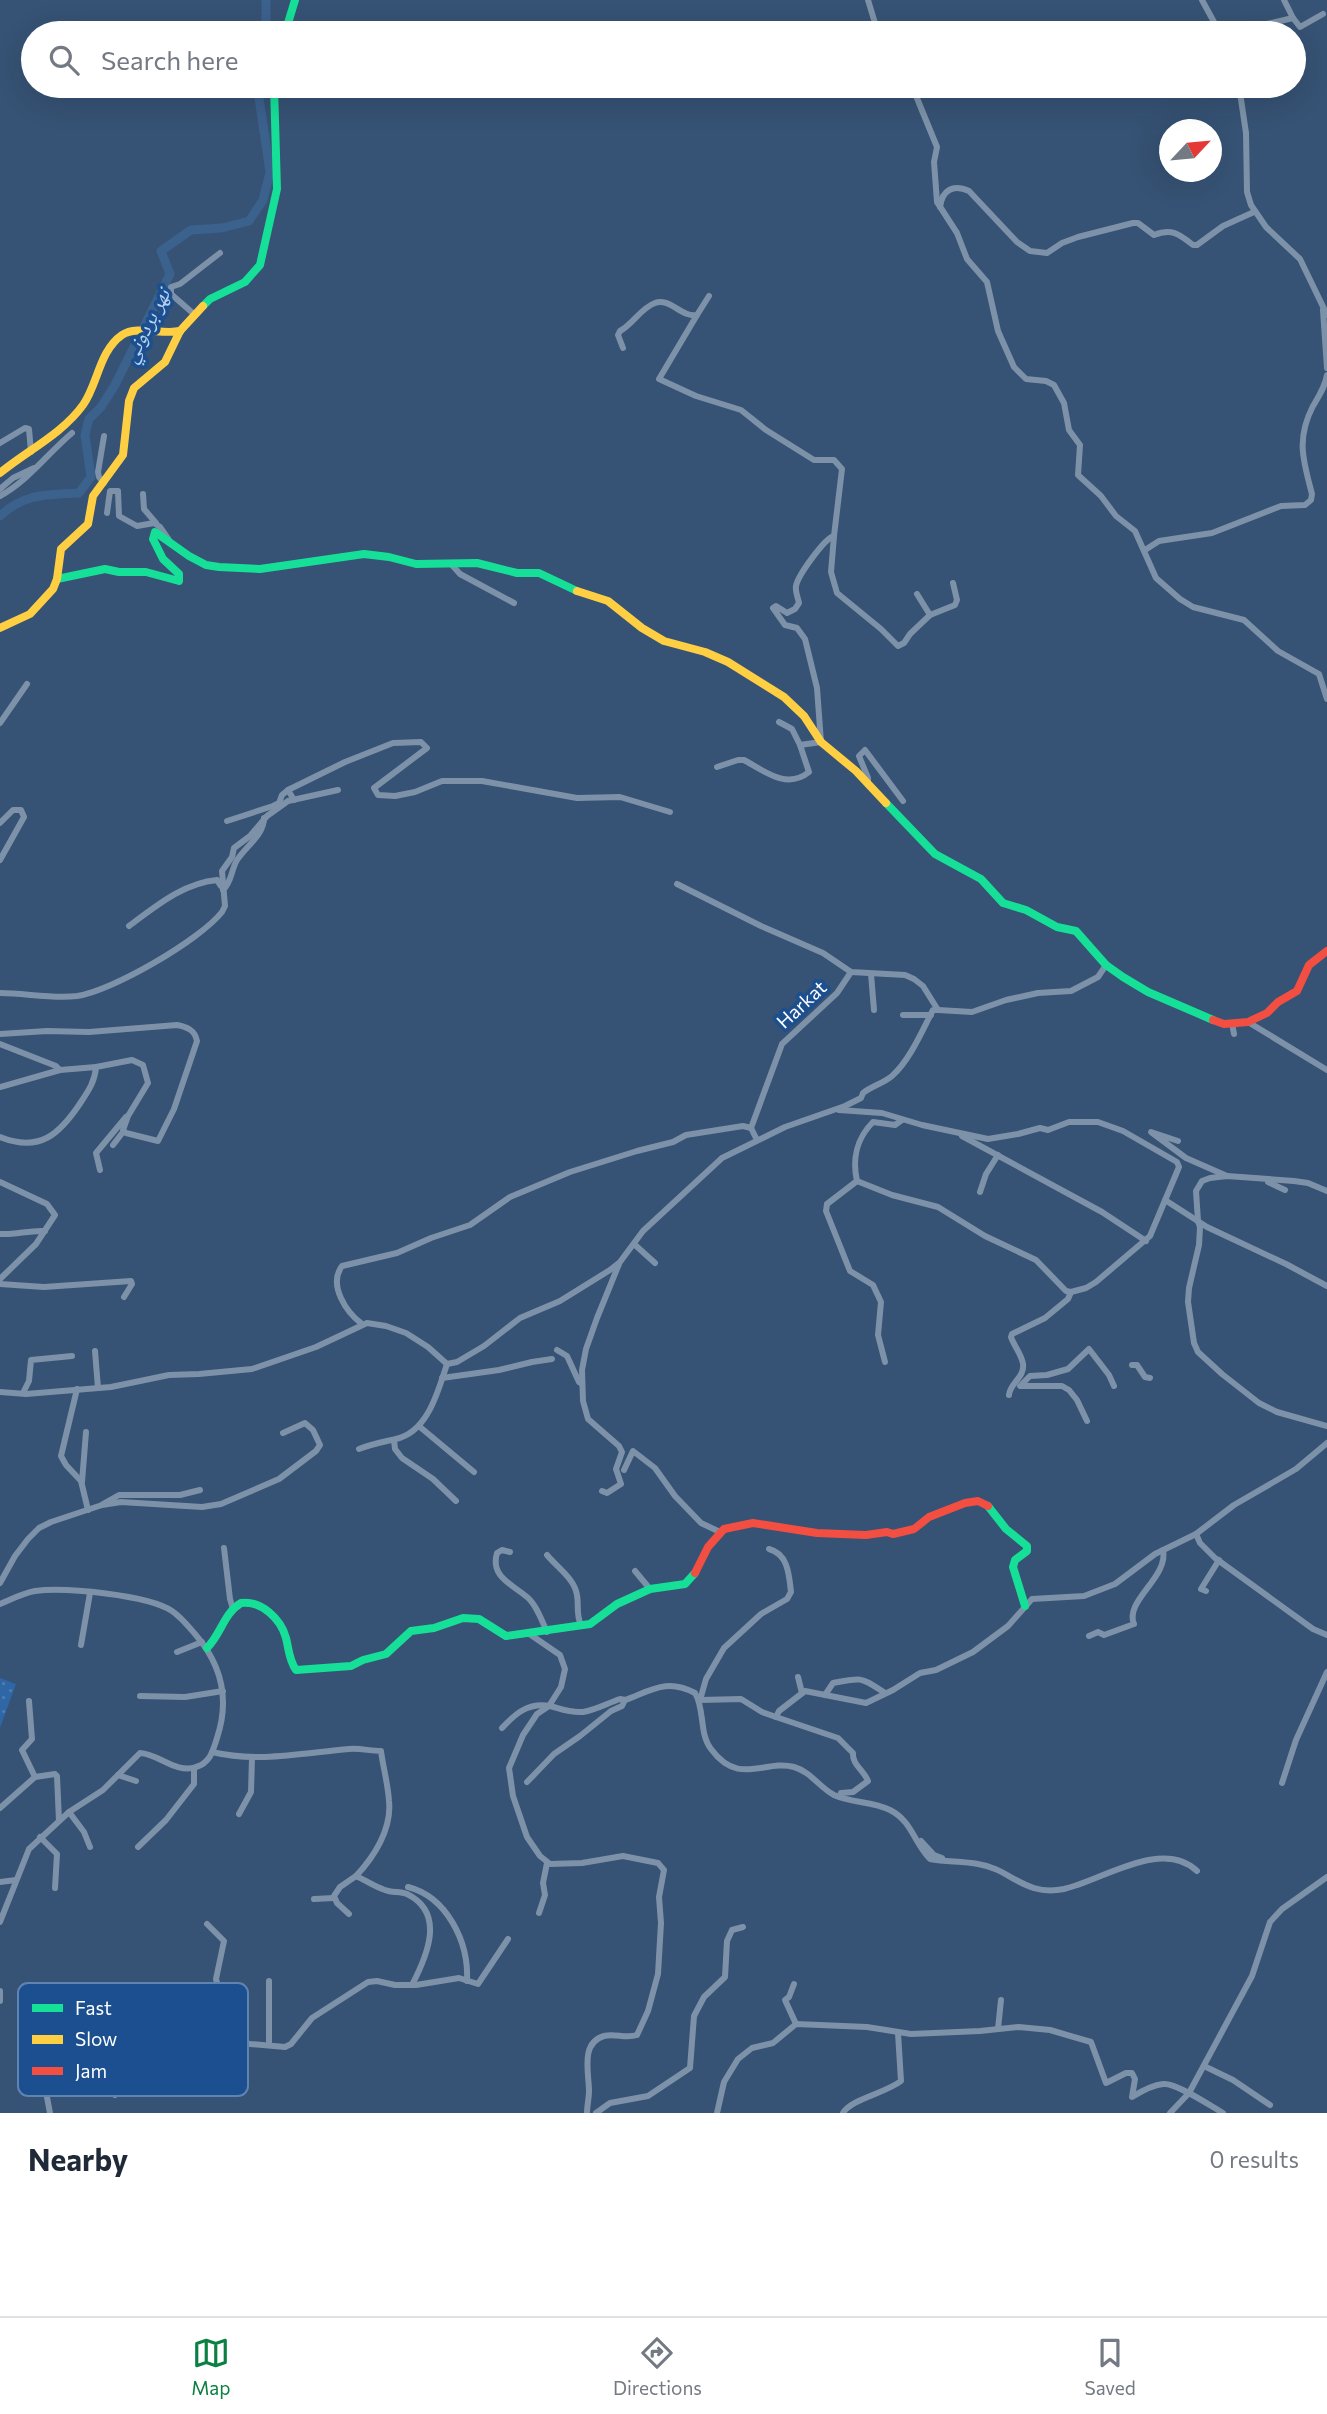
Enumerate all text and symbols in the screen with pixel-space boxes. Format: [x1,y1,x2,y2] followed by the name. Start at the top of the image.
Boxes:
[21,21,1306,98] search box
[45,41,83,79] icon: search
[101,44,239,75] text: Search here
[1159,119,1222,182] north arrow
[116,281,181,368] water label: نهر بردوني
[771,975,831,1033] street label: Harkat
[18,1983,248,2096] legend
[75,1996,112,2019] text: Fast
[75,2027,117,2050] text: Slow
[75,2059,107,2082] text: Jam
[28,2140,128,2177] text: Nearby
[1210,2145,1299,2173] text: 0 results
[191,2334,230,2399] tab: Map
[613,2334,702,2399] tab: Directions
[1084,2334,1136,2399] tab: Saved

